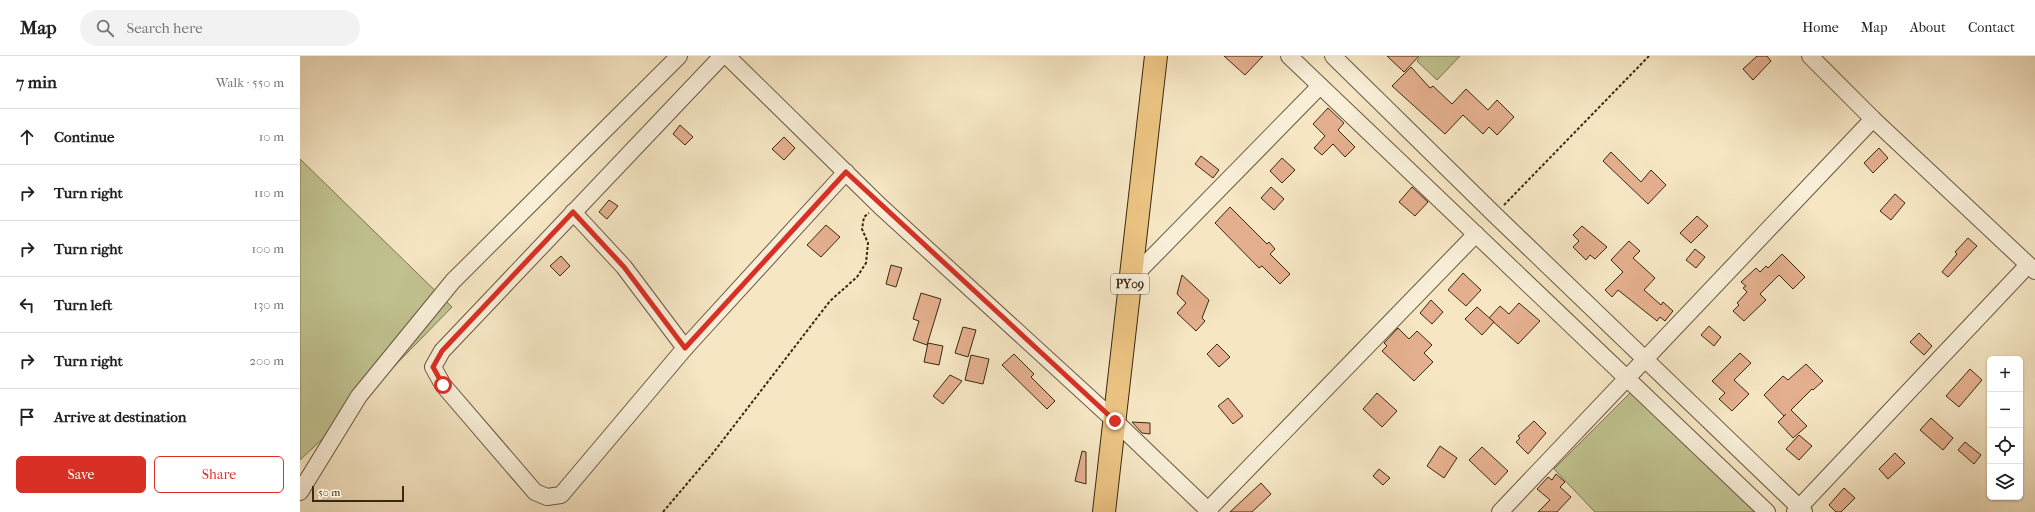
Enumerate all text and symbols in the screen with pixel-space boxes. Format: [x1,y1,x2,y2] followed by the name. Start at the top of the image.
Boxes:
[80,10,360,46] search box
[20,17,56,39] text: Map
[94,17,116,39] icon: search
[126,19,203,37] text: Search here
[1802,19,1839,36] text: Home
[1861,19,1888,36] text: Map
[1910,19,1946,36] text: About
[1968,19,2015,36] text: Contact
[16,72,57,92] text: 7 min
[216,75,284,90] text: Walk · 550 m
[16,126,38,148] icon: ahead
[54,128,114,146] text: Continue
[259,129,284,144] text: 10 m
[16,182,38,204] icon: right
[54,184,123,202] text: Turn right
[254,185,284,200] text: 110 m
[16,238,38,260] icon: right
[54,240,123,258] text: Turn right
[251,241,284,256] text: 100 m
[1111,274,1149,294] road number: PY09
[16,294,38,316] icon: left
[54,296,112,314] text: Turn left
[253,297,284,312] text: 130 m
[16,350,38,372] icon: right
[54,352,123,370] text: Turn right
[249,353,284,368] text: 200 m
[1987,356,2023,500] map controls
[1987,356,2023,392] button: +
[434,376,452,394] route start
[1987,392,2023,428] button: −
[16,406,38,428] icon: arrive
[54,408,186,426] text: Arrive at destination
[1106,412,1124,430] route end
[1987,428,2023,464] button: locate
[16,456,146,493] button: Save
[154,456,284,493] button: Share
[1987,464,2023,500] button: layers
[312,484,404,503] scale bar
[318,486,340,499] text: 50 m

